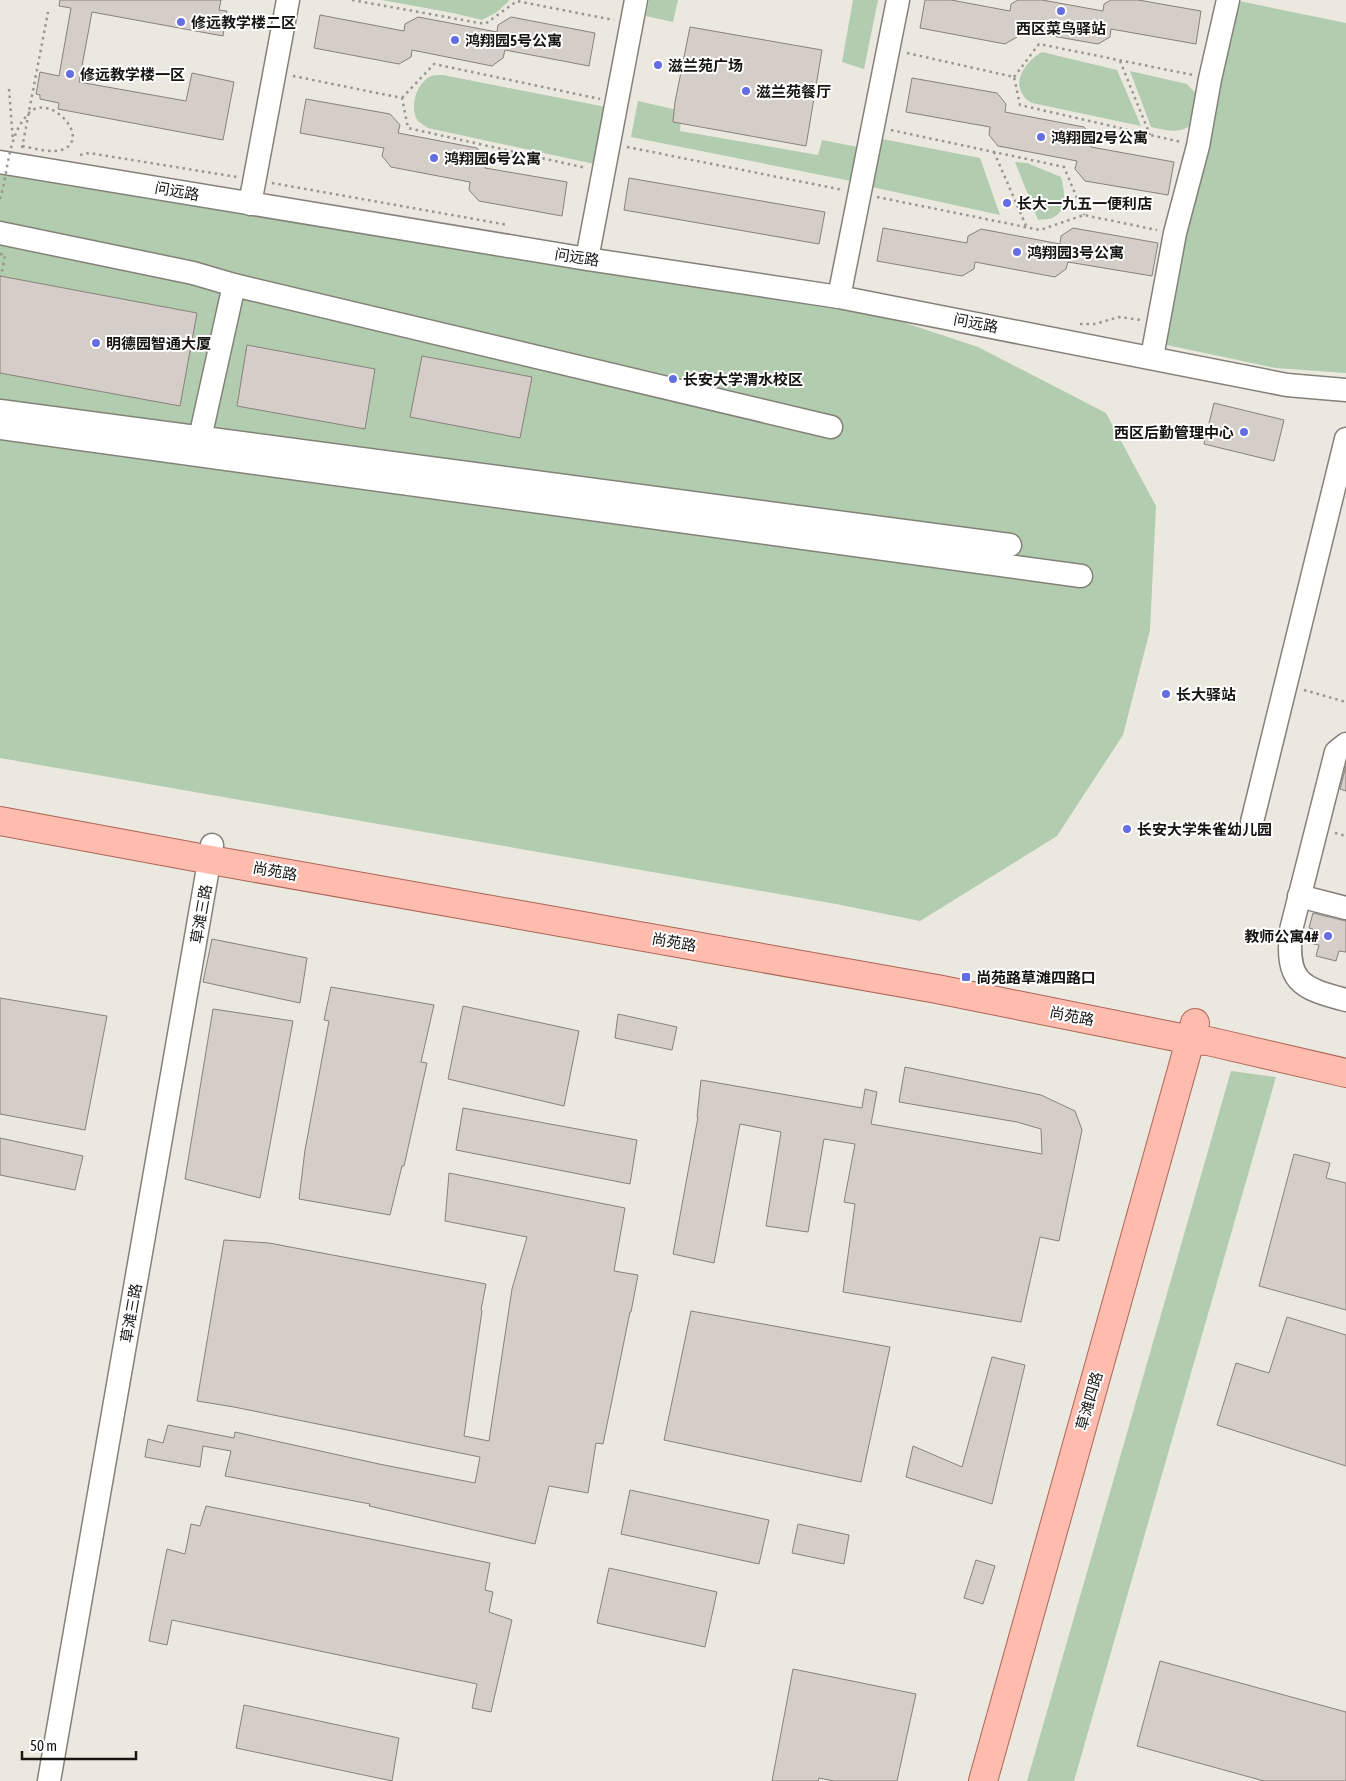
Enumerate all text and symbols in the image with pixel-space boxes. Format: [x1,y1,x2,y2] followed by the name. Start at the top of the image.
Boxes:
[1055,5,1067,17] marker: 西区菜鸟驿站
[191,14,296,31] place label: 修远教学楼二区
[175,16,187,28] marker: 修远教学楼二区
[1016,20,1106,37] place label: 西区菜鸟驿站
[465,32,562,49] place label: 鸿翔园5号公寓
[449,34,461,46] marker: 鸿翔园5号公寓
[668,57,743,74] place label: 滋兰苑广场
[652,59,664,71] marker: 滋兰苑广场
[80,66,185,83] place label: 修远教学楼一区
[64,68,76,80] marker: 修远教学楼一区
[756,83,831,100] place label: 滋兰苑餐厅
[740,85,752,97] marker: 滋兰苑餐厅
[1051,129,1148,146] place label: 鸿翔园2号公寓
[1035,131,1047,143] marker: 鸿翔园2号公寓
[444,150,541,167] place label: 鸿翔园6号公寓
[428,152,440,164] marker: 鸿翔园6号公寓
[153,179,201,203] street label: 问远路
[1017,195,1152,212] place label: 长大一九五一便利店
[1001,197,1013,209] marker: 长大一九五一便利店
[1027,244,1124,261] place label: 鸿翔园3号公寓
[553,245,601,269] street label: 问远路
[1011,246,1023,258] marker: 鸿翔园3号公寓
[952,310,1000,336] street label: 问远路
[106,335,211,352] place label: 明德园智通大厦
[90,337,102,349] marker: 明德园智通大厦
[683,371,803,388] place label: 长安大学渭水校区
[667,373,679,385] marker: 长安大学渭水校区
[1114,424,1234,441] place label: 西区后勤管理中心
[1238,426,1250,438] marker: 西区后勤管理中心
[1176,686,1236,703] place label: 长大驿站
[1160,688,1172,700] marker: 长大驿站
[1137,821,1272,838] place label: 长安大学朱雀幼儿园
[1121,823,1133,835] marker: 长安大学朱雀幼儿园
[251,859,299,883] street label: 尚苑路
[187,883,215,945] street label: 草滩三路
[1244,928,1318,945] place label: 教师公寓4#
[650,930,698,954] street label: 尚苑路
[1322,930,1334,942] marker: 教师公寓4#
[976,969,1096,986] place label: 尚苑路草滩四路口
[960,971,972,983] marker: 尚苑路草滩四路口
[1048,1003,1096,1029] street label: 尚苑路
[117,1282,145,1344] street label: 草滩三路
[1073,1370,1105,1432] street label: 草滩四路
[22,1728,136,1760] scale bar
[30,1737,57,1754] text: 50 m

